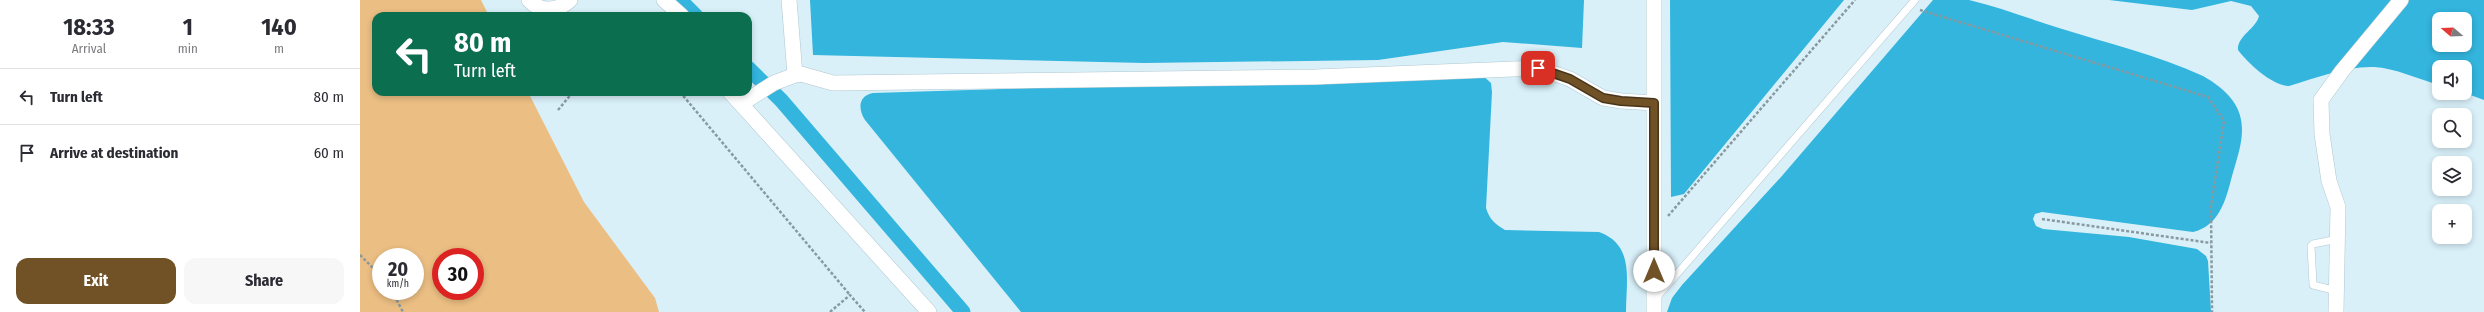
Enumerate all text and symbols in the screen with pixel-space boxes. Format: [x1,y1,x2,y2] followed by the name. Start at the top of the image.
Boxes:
[2432,12,2472,52] north arrow
[2432,12,2472,244] map controls
[63,13,115,41] text: 18:33
[183,13,193,41] text: 1
[261,13,297,41] text: 140
[454,26,511,59] text: 80 m
[388,28,440,80] icon: left
[72,41,106,56] text: Arrival
[178,41,198,56] text: min
[274,41,284,56] text: m
[1521,51,1555,85] pin
[1527,57,1549,79] icon: arrive
[454,60,516,82] text: Turn left
[2432,60,2472,100] button: sound
[16,86,38,108] icon: left
[50,88,103,106] text: Turn left
[314,88,344,106] text: 80 m
[2432,108,2472,148] button: search
[16,142,38,164] icon: arrive
[50,144,178,162] text: Arrive at destination
[314,144,344,162] text: 60 m
[2432,156,2472,196] button: layers
[2432,204,2472,244] button: +
[432,248,484,300] speed limit sign: 30
[1633,250,1675,292] position arrow
[388,257,408,281] text: 20
[16,258,176,304] button: Exit
[184,258,344,304] button: Share
[387,278,409,290] text: km/h

